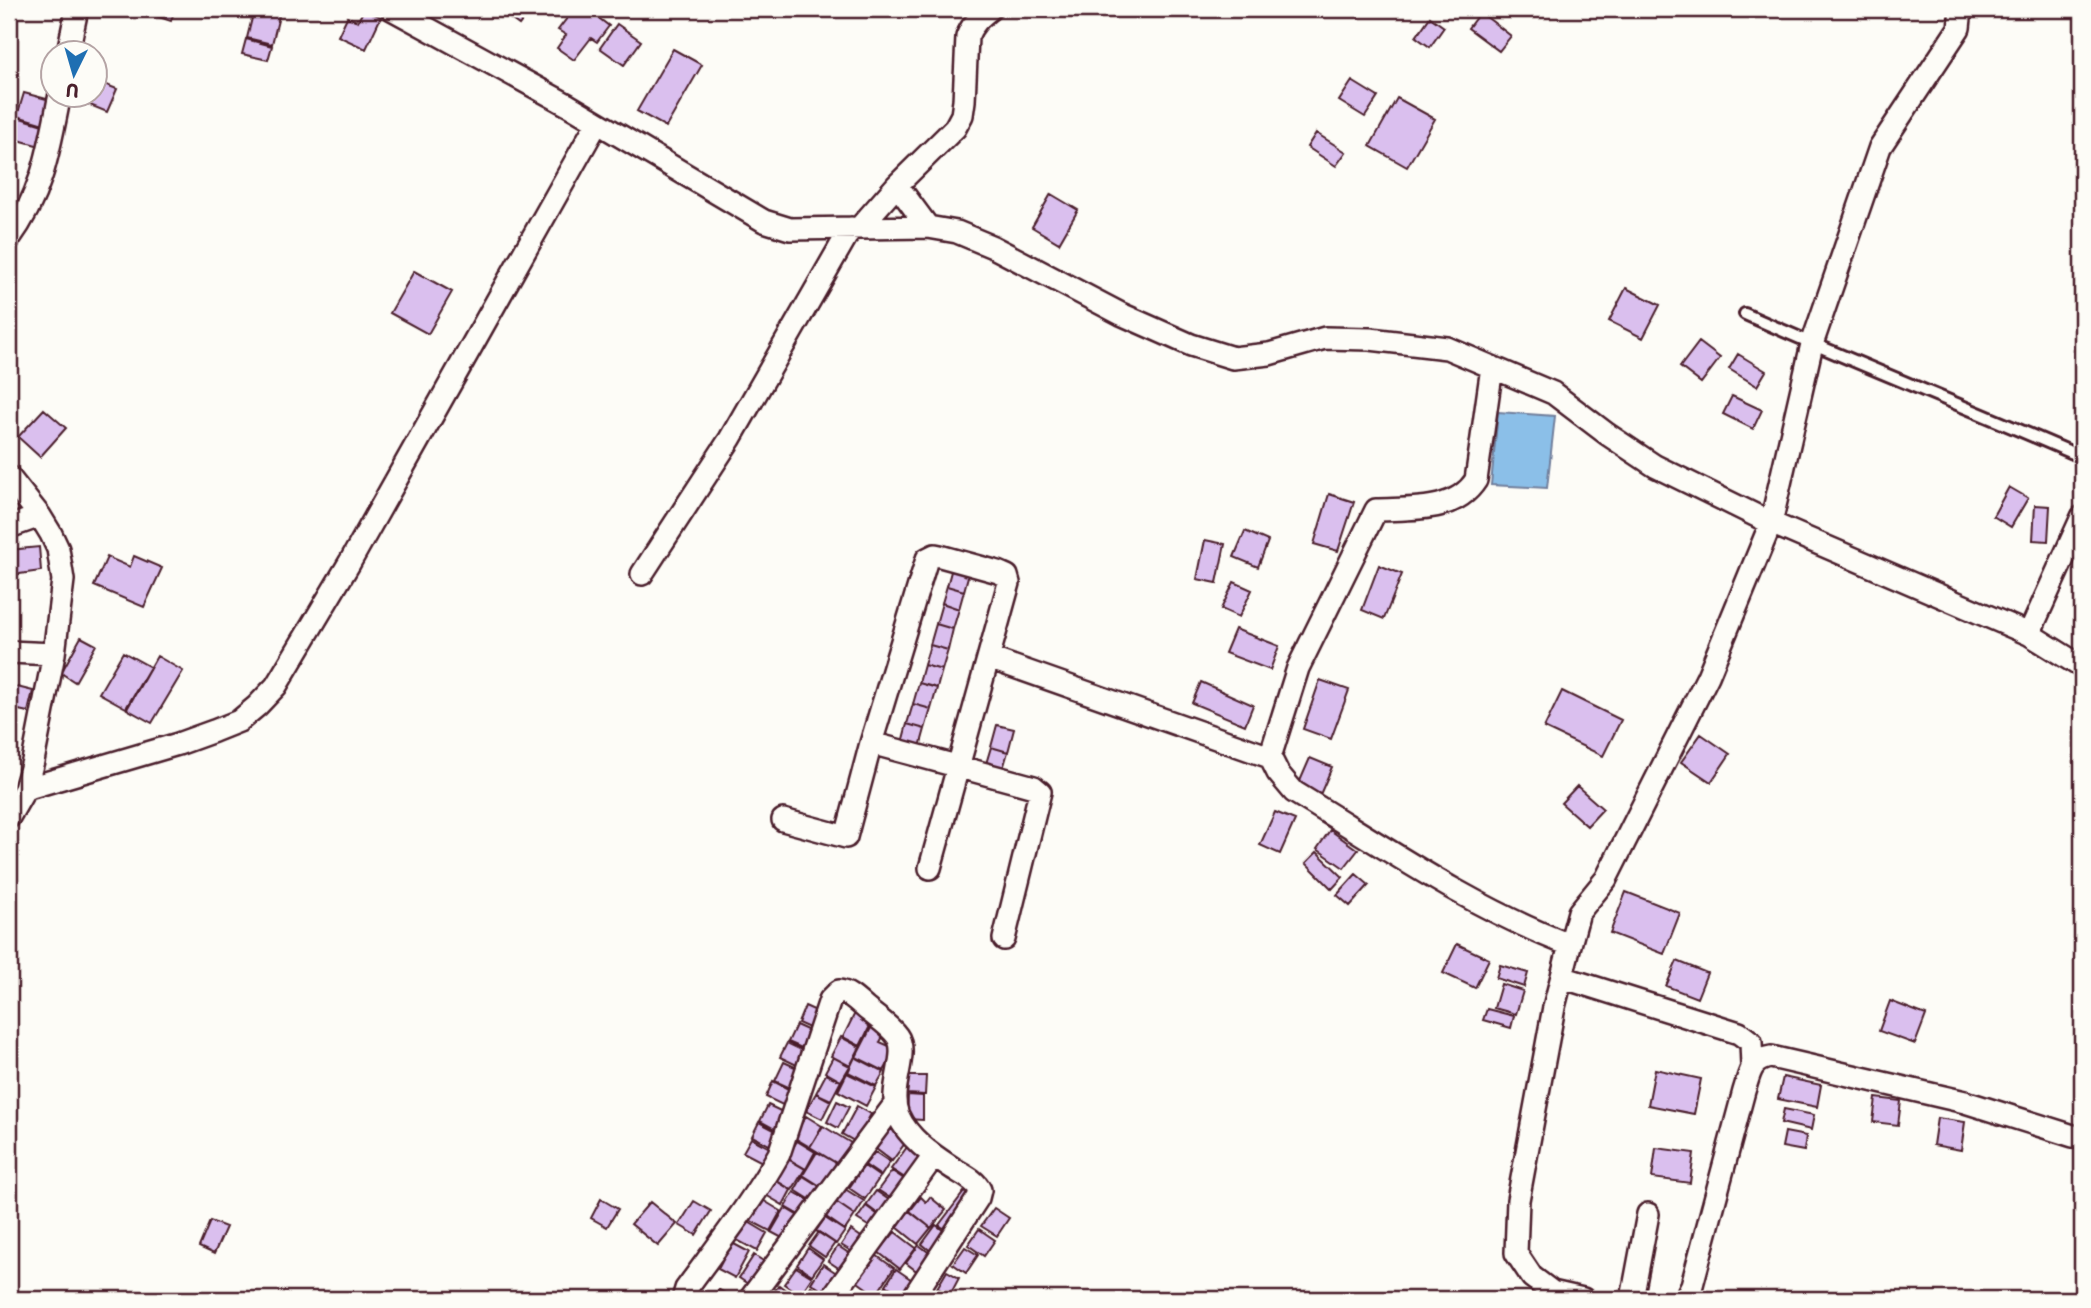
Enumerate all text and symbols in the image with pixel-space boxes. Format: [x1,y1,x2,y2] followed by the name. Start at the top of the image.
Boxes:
[38,38,108,108] north arrow
[65,77,80,103] text: U

